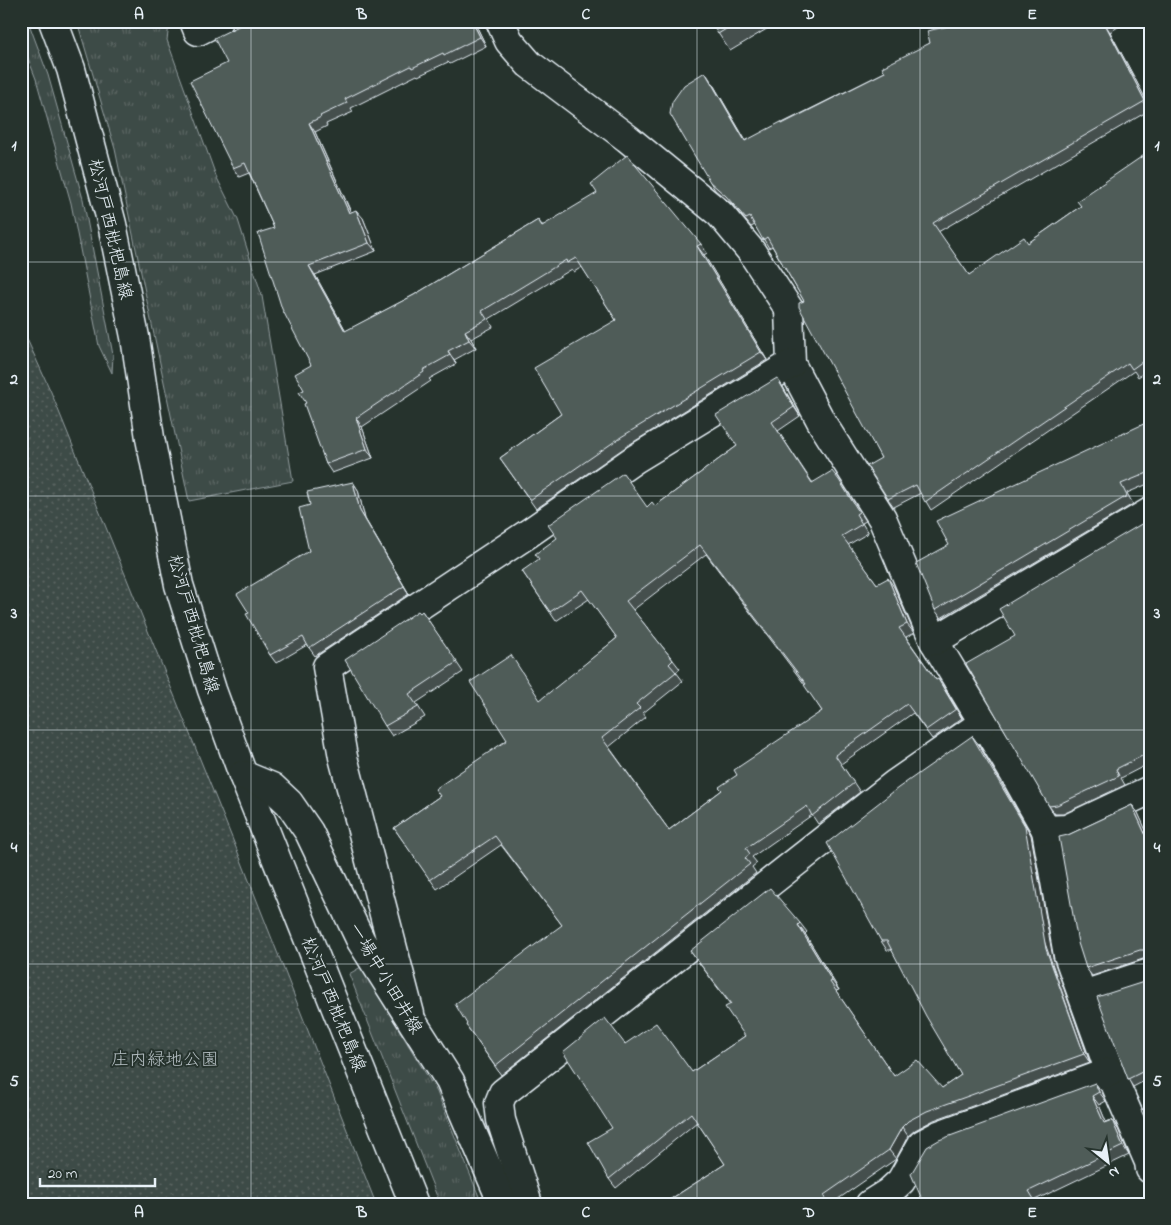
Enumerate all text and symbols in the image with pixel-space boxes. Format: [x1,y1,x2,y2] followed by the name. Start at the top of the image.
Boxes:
[134,3,144,27] text: A
[356,3,368,27] text: B
[582,3,591,27] text: C
[802,3,815,27] text: D
[1027,3,1037,27] text: E
[11,134,17,158] text: 1
[1154,134,1160,158] text: 1
[80,156,138,303] street label: 松河戸西枇杷島線
[9,368,18,392] text: 2
[1152,368,1161,392] text: 2
[160,552,224,697] street label: 松河戸西枇杷島線
[10,602,18,626] text: 3
[1153,602,1161,626] text: 3
[10,836,18,860] text: 4
[1153,836,1161,860] text: 4
[341,918,428,1040] street label: 一場中小田井線
[293,933,371,1076] street label: 松河戸西枇杷島線
[111,1048,219,1074] park label: 庄内緑地公園
[9,1070,19,1094] text: 5
[1152,1070,1162,1094] text: 5
[1084,1138,1134,1188] north arrow
[40,1155,155,1187] scale bar
[1104,1161,1123,1183] text: N
[48,1163,78,1185] text: 20 m
[134,1201,144,1225] text: A
[356,1201,368,1225] text: B
[582,1201,591,1225] text: C
[802,1201,815,1225] text: D
[1027,1201,1037,1225] text: E

